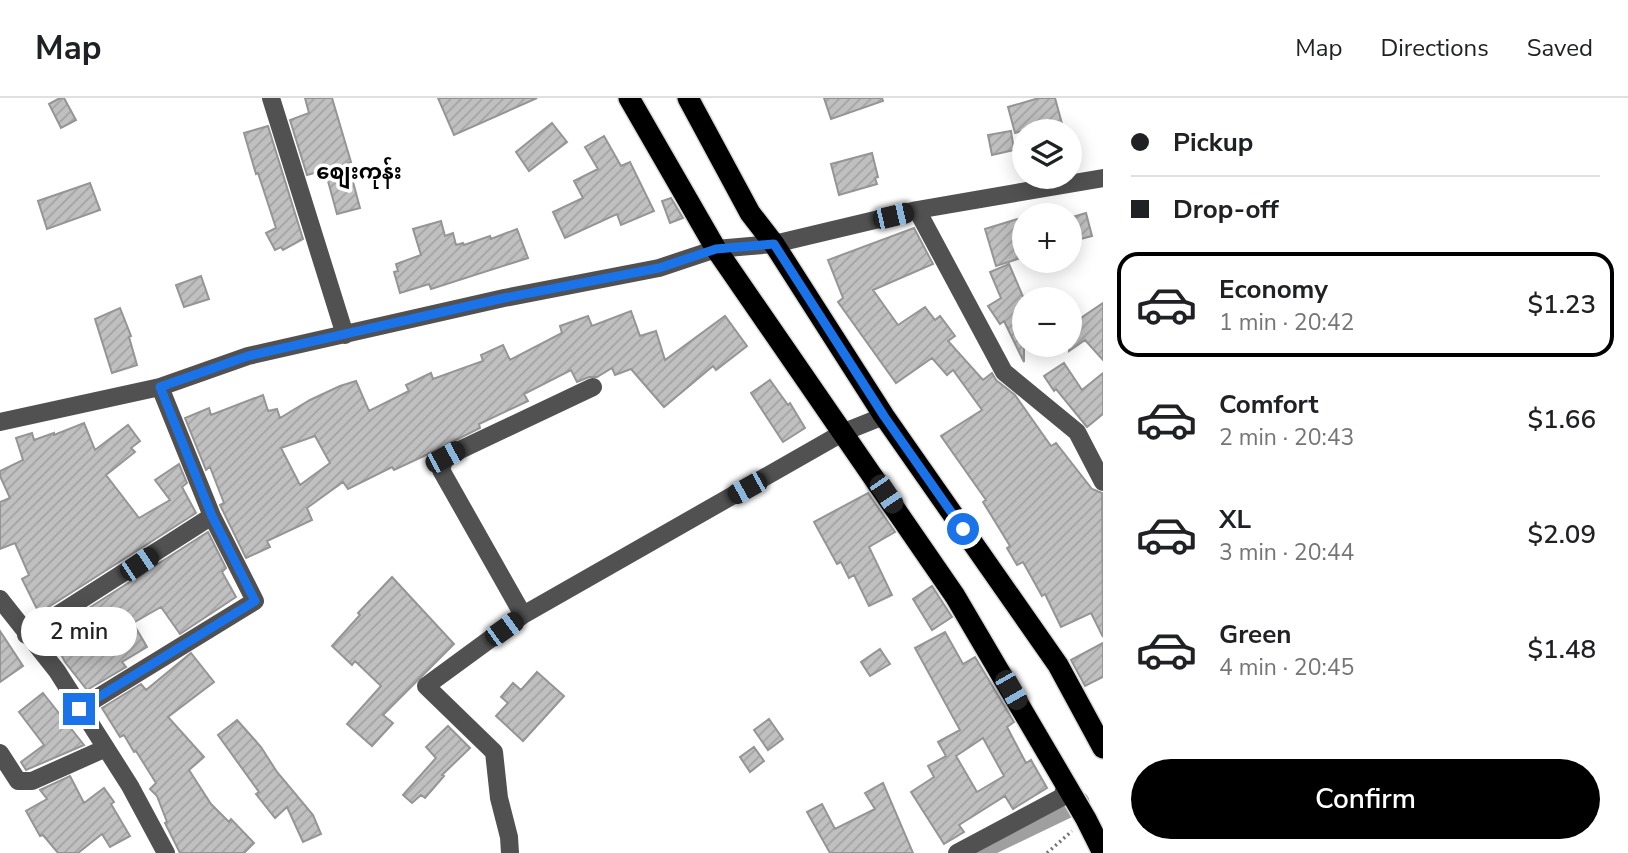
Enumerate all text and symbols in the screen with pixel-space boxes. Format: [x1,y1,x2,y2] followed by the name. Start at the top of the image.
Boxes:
[35,26,102,71] text: Map
[1295,32,1342,64] text: Map
[1380,32,1489,64] text: Directions
[1527,32,1593,64] text: Saved
[1012,119,1082,357] map controls
[1012,119,1082,189] button: layers
[1173,125,1253,160] text: Pickup
[316,156,402,190] district label: စျေးကုန်း
[1173,192,1279,227] text: Drop-off
[871,201,916,231] car
[1012,203,1082,273] button: +
[1219,272,1328,307] text: Economy
[1135,273,1198,336] icon: car
[1012,287,1082,357] button: −
[1527,287,1596,322] text: $1.23
[1219,307,1354,338] text: 1 min · 20:42
[1219,387,1319,422] text: Comfort
[1135,388,1198,451] icon: car
[1527,402,1596,437] text: $1.66
[1219,422,1354,453] text: 2 min · 20:43
[422,438,469,476] car
[724,469,771,507] car
[866,471,907,517] car
[1219,502,1251,537] text: XL
[1135,503,1198,566] icon: car
[947,513,979,545] route start
[1527,517,1596,552] text: $2.09
[1219,537,1354,568] text: 3 min · 20:44
[116,544,163,584] car
[21,608,137,656] callout: 2 min
[481,608,528,650] car
[50,616,108,647] text: 2 min
[1219,617,1292,652] text: Green
[1135,618,1198,681] icon: car
[1527,632,1596,667] text: $1.48
[1219,652,1354,683] text: 4 min · 20:45
[992,667,1031,713] car
[63,693,95,725] route end
[1131,759,1600,839] button: Confirm

